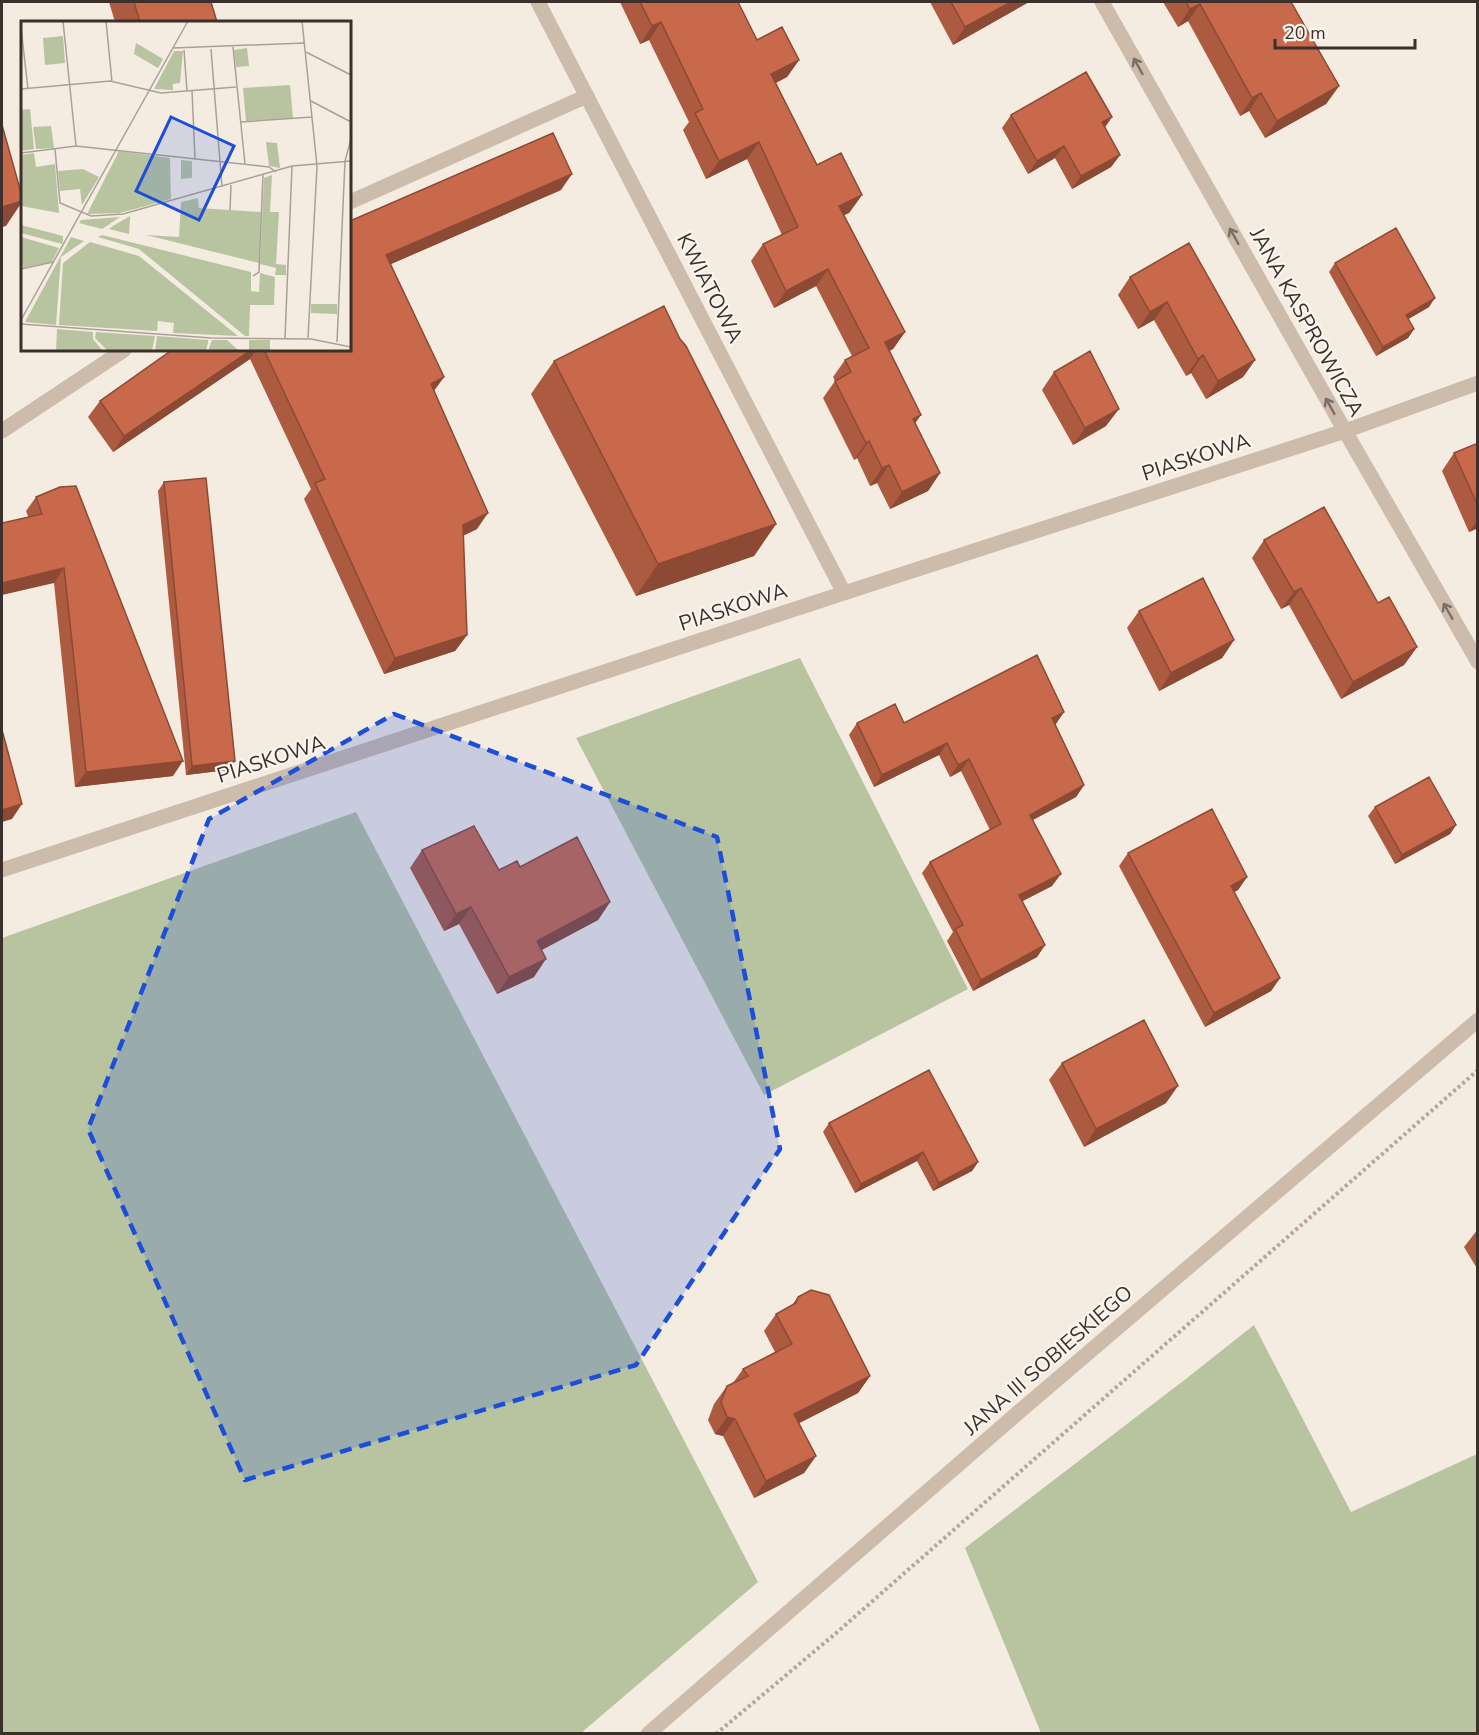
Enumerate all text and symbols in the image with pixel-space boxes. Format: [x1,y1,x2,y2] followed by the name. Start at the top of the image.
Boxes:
[1275,12,1414,50] scale bar
[21,21,351,351] inset map
[1284,21,1326,45] text: 20 m
[1132,58,1144,75] one-way arrow
[1243,222,1371,421] street label: JANA KASPROWICZA
[670,228,750,348] street label: KWIATOWA
[1228,228,1240,245] one-way arrow
[1324,398,1336,415] one-way arrow
[1138,426,1254,488] street label: PIASKOWA
[675,576,791,638] street label: PIASKOWA
[1442,603,1454,620] one-way arrow
[213,728,329,790] street label: PIASKOWA
[957,1279,1138,1442] street label: JANA III SOBIESKIEGO

